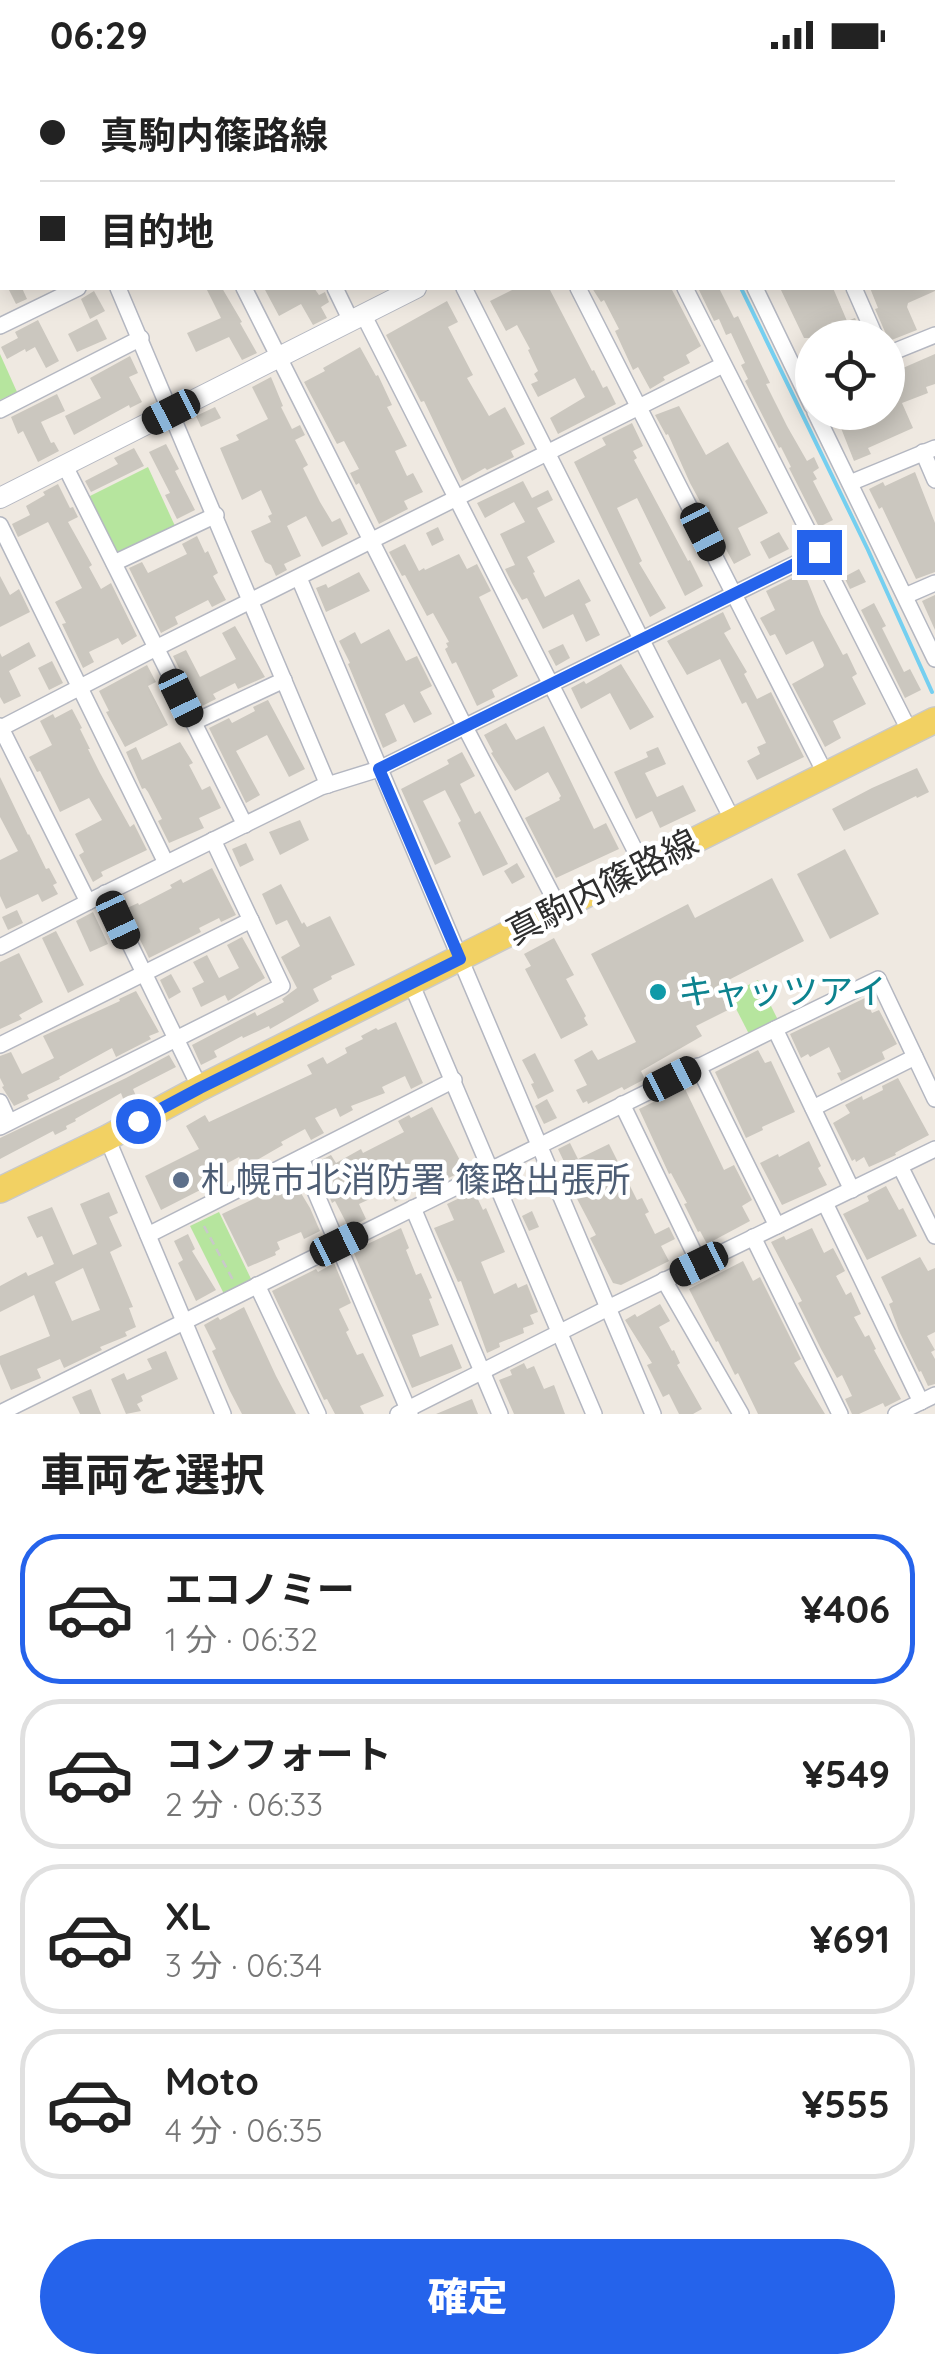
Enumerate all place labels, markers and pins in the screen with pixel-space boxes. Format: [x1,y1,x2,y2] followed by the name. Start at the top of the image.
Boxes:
[678,969,886,1013] place label: キャッツアイ
[647,981,669,1003] marker: キャッツアイ
[201,1157,631,1201] place label: 札幌市北消防署 篠路出張所
[170,1169,192,1191] marker: 札幌市北消防署 篠路出張所

